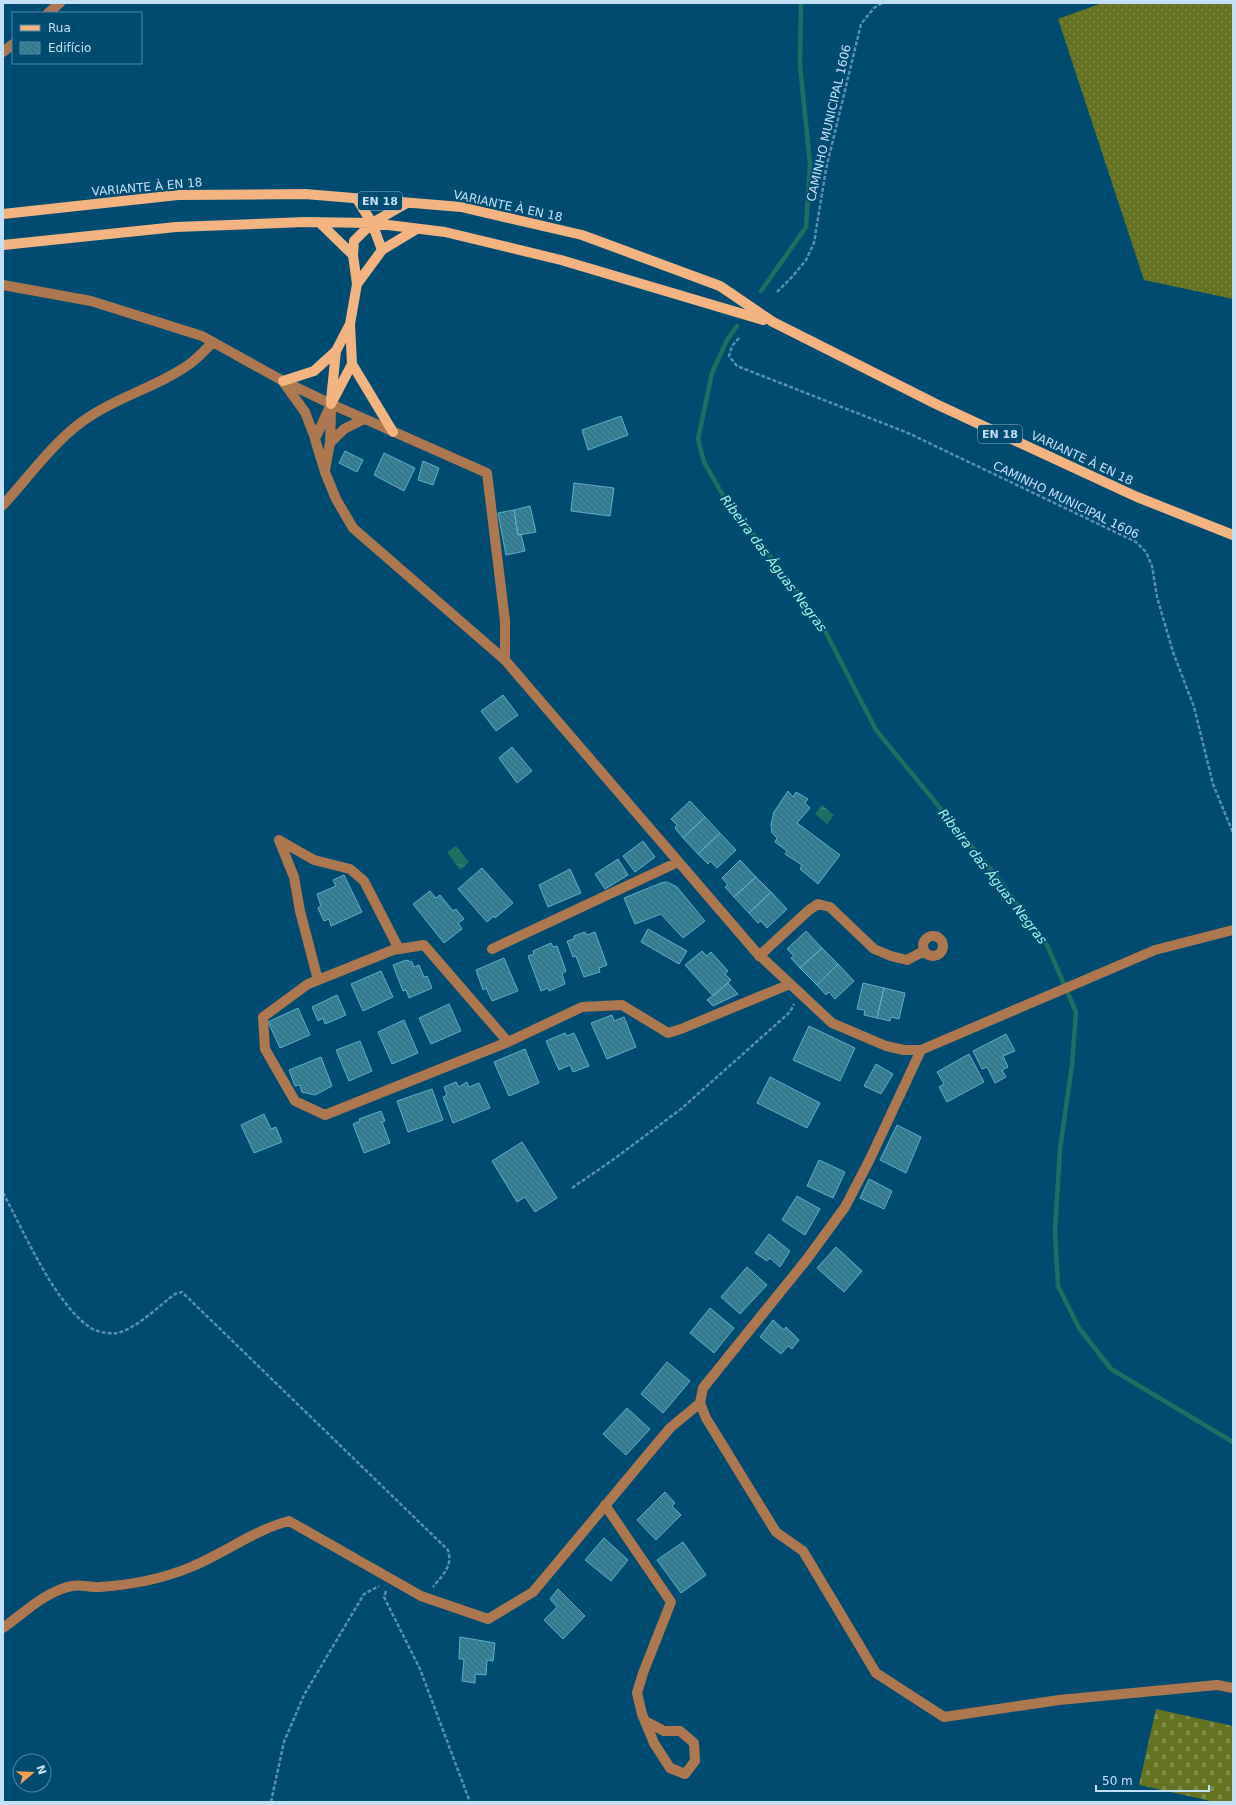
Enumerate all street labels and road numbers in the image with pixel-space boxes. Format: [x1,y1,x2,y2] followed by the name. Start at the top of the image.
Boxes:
[804,43,854,203] street label: CAMINHO MUNICIPAL 1606
[91,174,203,199] street label: VARIANTE À EN 18
[452,187,564,224] street label: VARIANTE À EN 18
[358,192,402,210] road number: EN 18
[978,425,1022,443] road number: EN 18
[1029,427,1136,488] street label: VARIANTE À EN 18
[991,458,1141,542] street label: CAMINHO MUNICIPAL 1606

